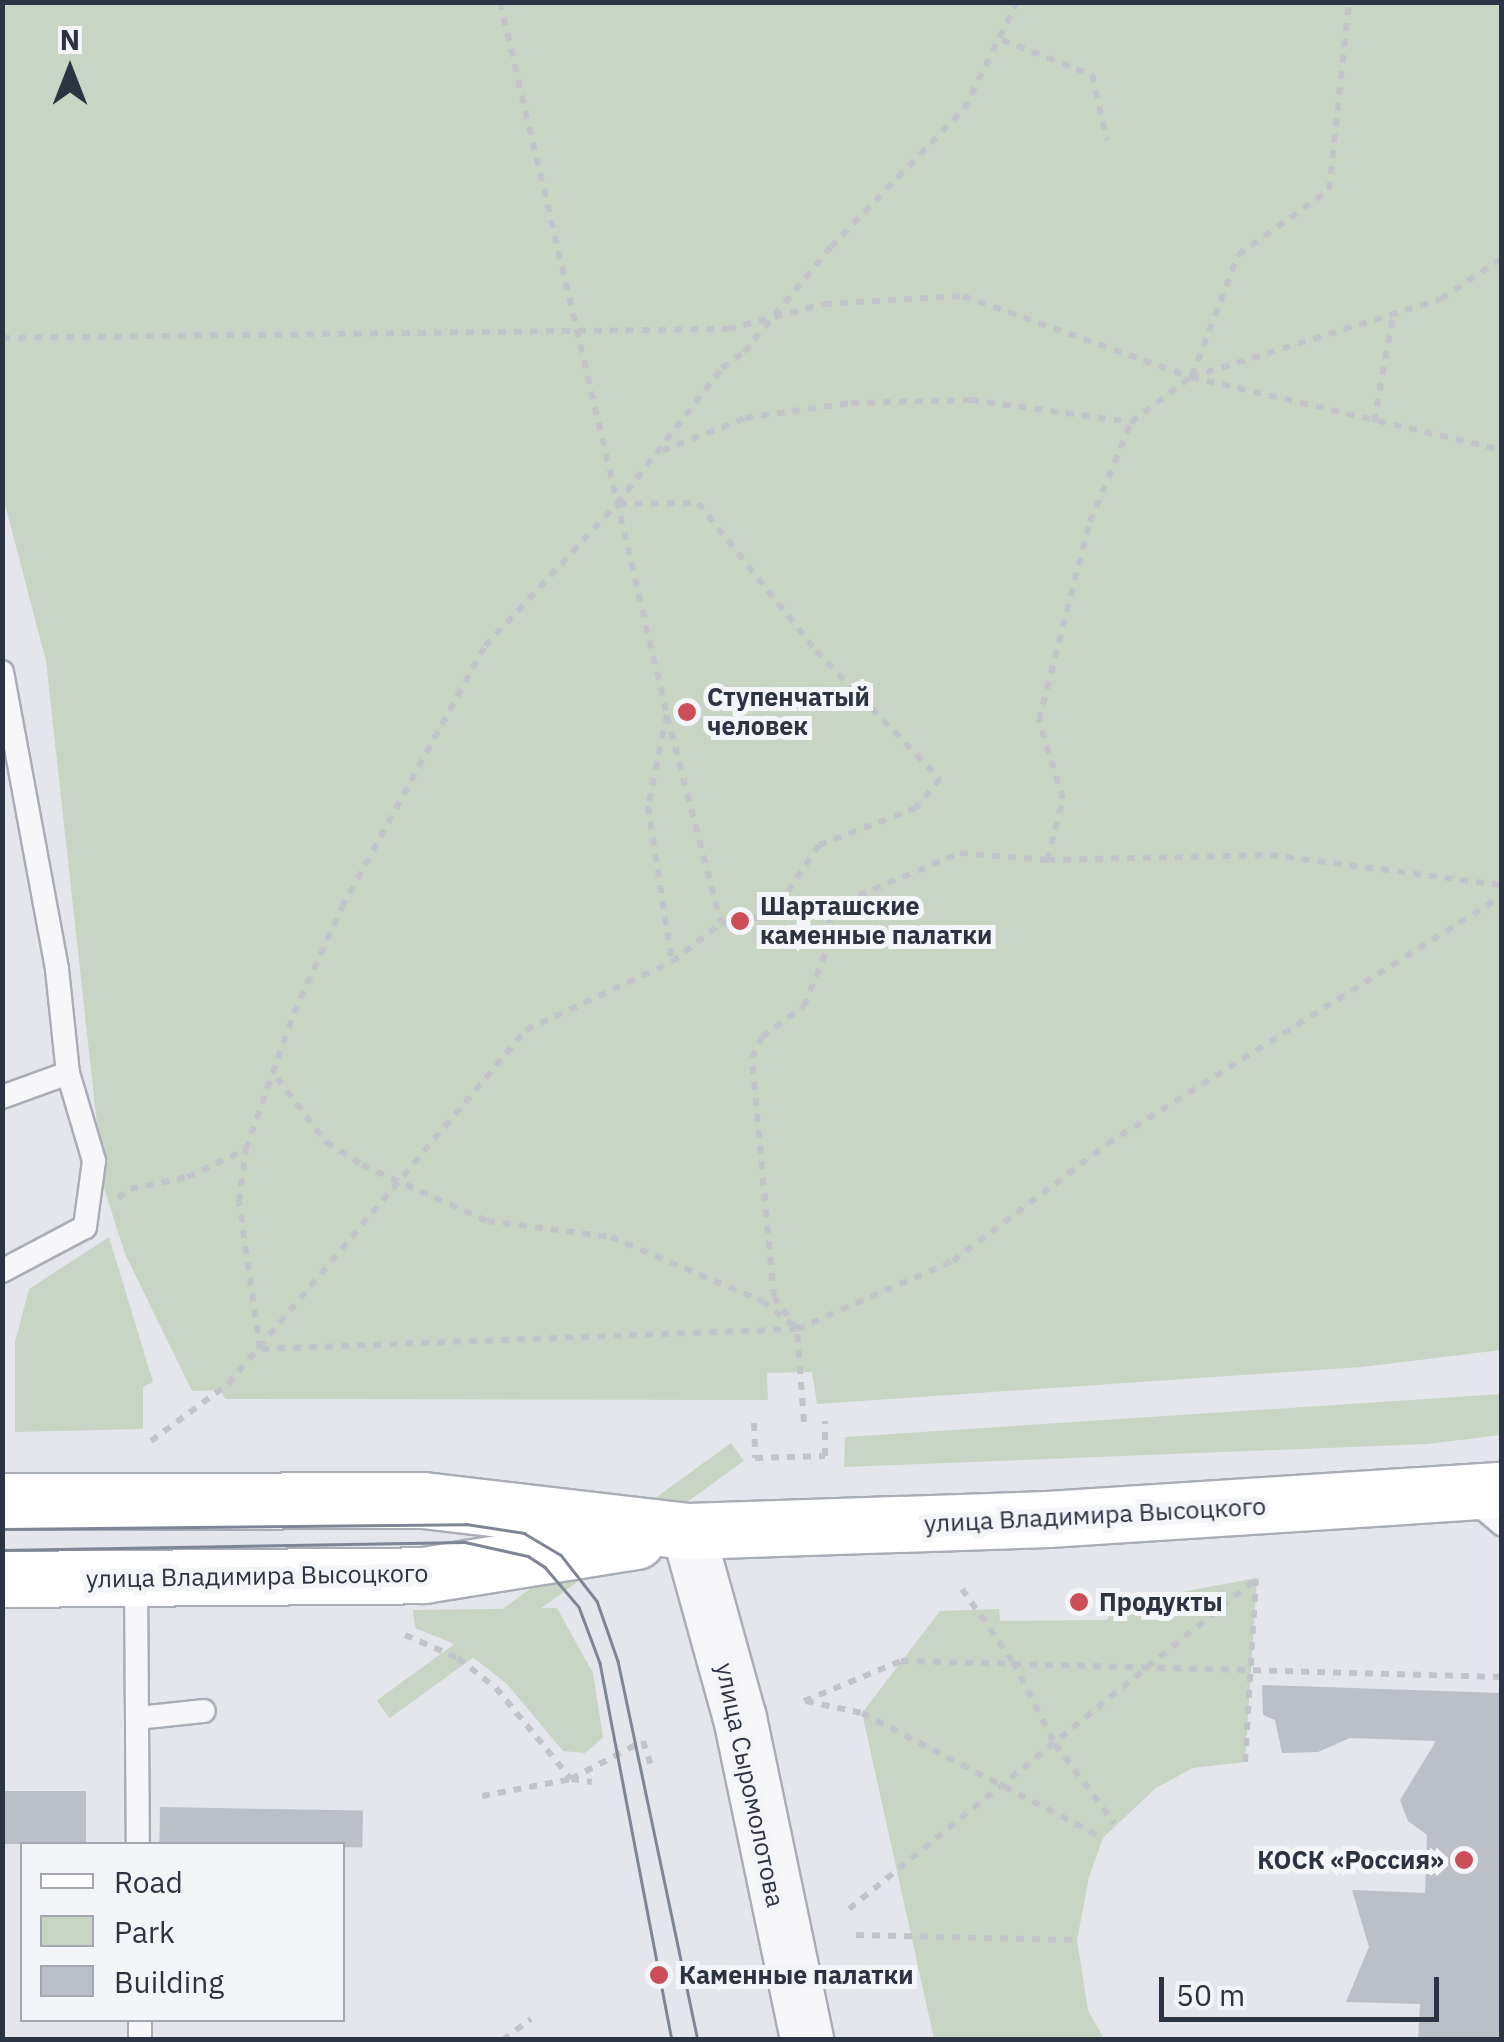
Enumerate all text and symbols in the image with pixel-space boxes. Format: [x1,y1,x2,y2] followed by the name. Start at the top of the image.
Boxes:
[20,20,120,120] north arrow
[60,21,80,58] text: N
[707,683,870,742] place label: Ступенчатый человек
[676,701,698,723] marker: Ступенчатый человек
[760,892,992,951] place label: Шарташские каменные палатки
[729,910,751,932] marker: Шарташские каменные палатки
[923,1491,1267,1539] street label: улица Владимира Высоцкого
[85,1558,429,1594] street label: улица Владимира Высоцкого
[1099,1587,1223,1617] place label: Продукты
[1068,1591,1090,1613] marker: Продукты
[709,1660,791,1910] street label: улица Сыромолотова
[20,1842,345,2022] legend
[1257,1845,1444,1875] place label: КОСК «Россия»
[1453,1849,1475,1871] marker: КОСК «Россия»
[114,1862,183,1901] text: Road
[114,1912,175,1951] text: Park
[1164,1957,1444,2019] scale bar
[679,1960,914,1990] place label: Каменные палатки
[114,1962,224,2001] text: Building
[648,1964,670,1986] marker: Каменные палатки
[1176,1975,1245,2014] text: 50 m

